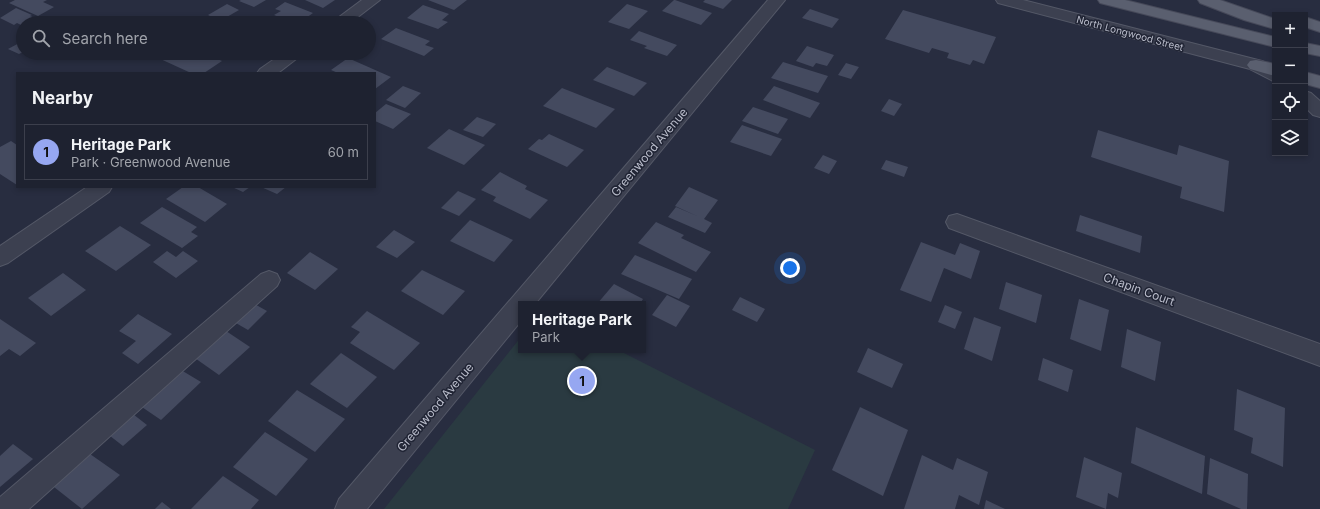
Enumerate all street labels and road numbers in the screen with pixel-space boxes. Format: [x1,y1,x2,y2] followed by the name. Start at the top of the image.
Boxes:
[1075,13,1186,53] street label: North Longwood Street
[608,105,690,199] street label: Greenwood Avenue
[1101,269,1177,309] street label: Chapin Court
[394,360,476,454] street label: Greenwood Avenue

